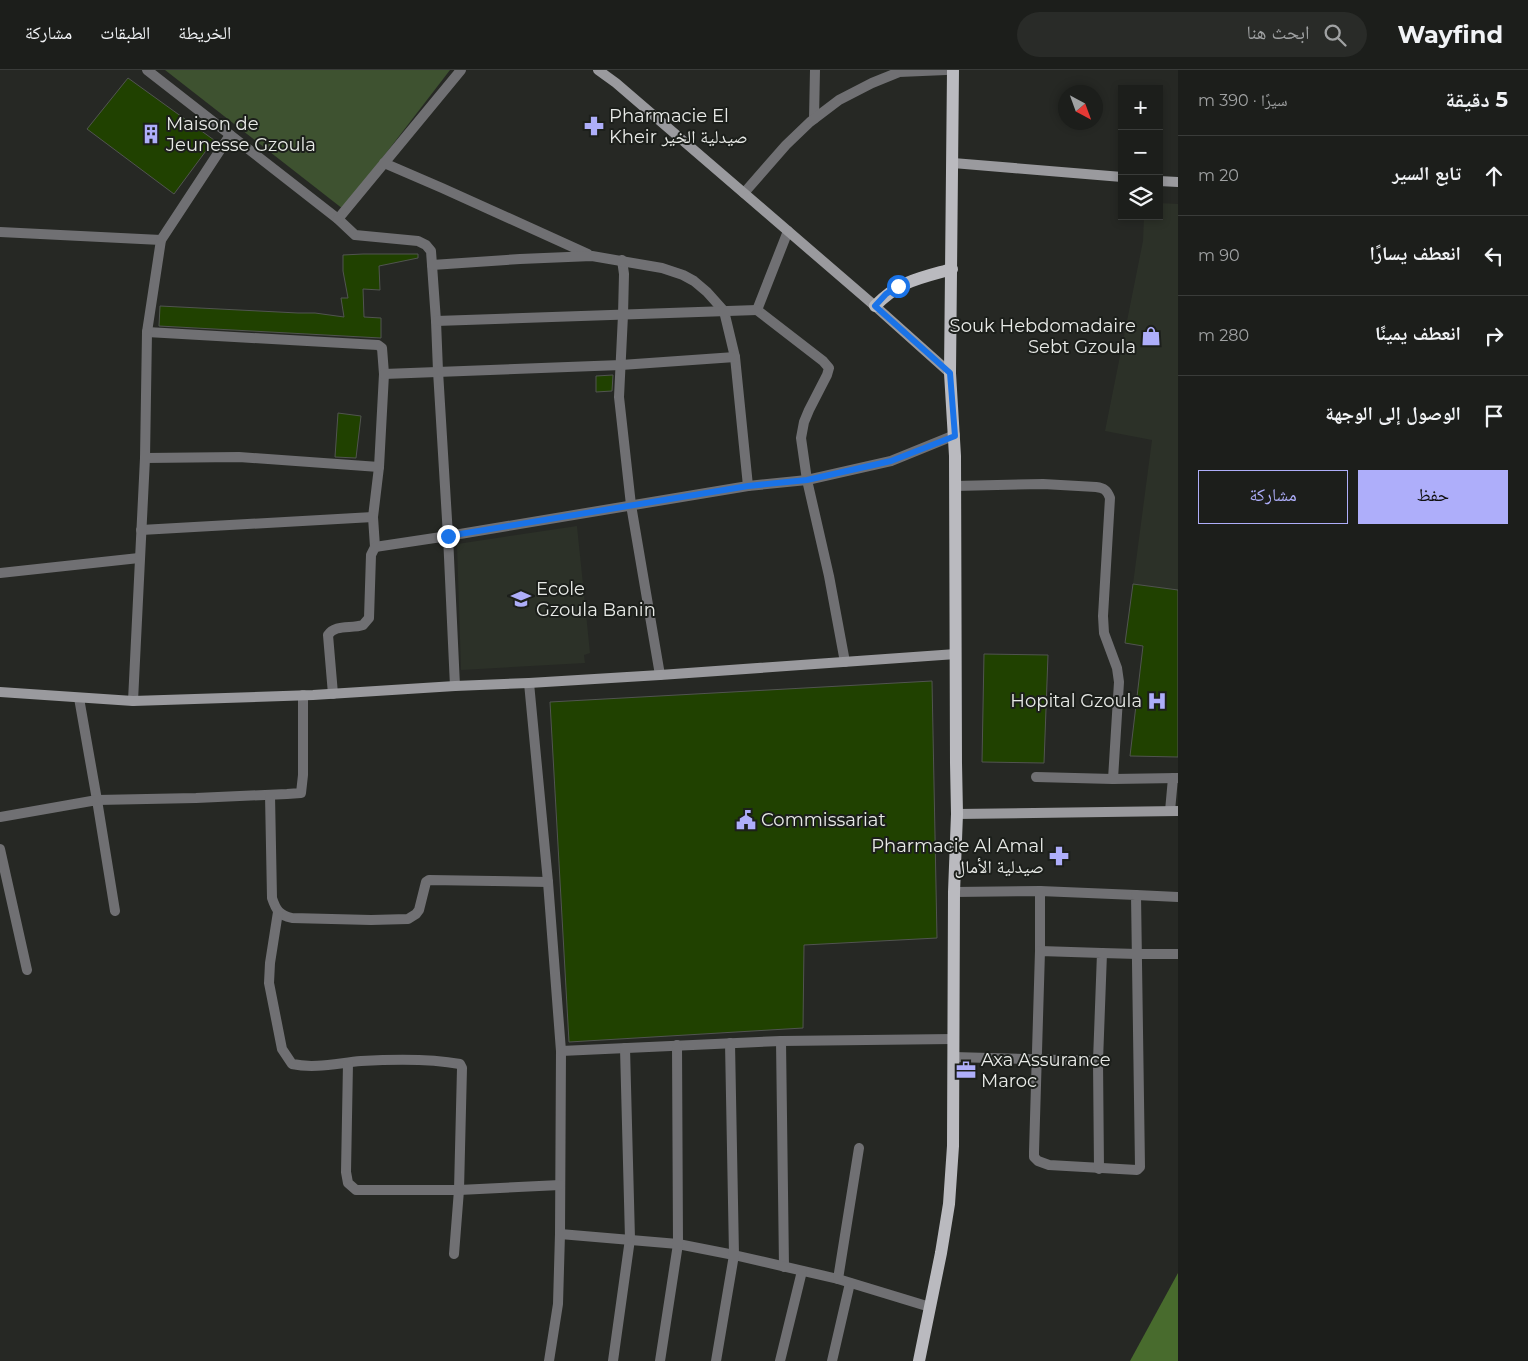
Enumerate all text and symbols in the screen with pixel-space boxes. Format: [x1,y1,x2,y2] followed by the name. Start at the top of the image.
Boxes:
[1017,12,1367,57] search box
[1397,20,1503,49] text: Wayfind
[1247,21,1309,44] text: ابحث هنا
[1321,21,1349,49] icon: search
[25,22,72,44] text: مشاركة
[100,22,150,44] text: الطبقات
[178,22,231,44] text: الخريطة
[1058,85,1103,130] north arrow
[1118,85,1163,220] map controls
[1118,85,1163,130] button: +
[1445,87,1508,112] text: 5 دقيقة
[1198,91,1288,110] text: سيرًا · 390 m
[609,105,748,148] place label: Pharmacie El Kheir صيدلية الخير
[165,113,316,156] place label: Maison de Jeunesse Gzoula
[583,115,605,137] pharmacy icon: Pharmacie El Kheir صيدلية الخير
[140,123,162,145] building icon: Maison de Jeunesse Gzoula
[1118,130,1163,175] button: −
[1392,162,1461,185] text: تابع السير
[1480,162,1508,190] icon: ahead
[1198,166,1239,185] text: 20 m
[1118,175,1163,220] button: layers
[1369,242,1461,265] text: انعطف يسارًا
[1480,242,1508,270] icon: left
[1198,246,1240,265] text: 90 m
[887,275,910,298] route start
[950,315,1136,358] place label: Souk Hebdomadaire Sebt Gzoula
[1375,322,1461,345] text: انعطف يمينًا
[1480,322,1508,350] icon: right
[1140,325,1162,347] shop icon: Souk Hebdomadaire Sebt Gzoula
[1198,326,1249,345] text: 280 m
[1325,402,1461,425] text: الوصول إلى الوجهة
[1480,402,1508,430] icon: arrive
[1198,470,1348,524] button: مشاركة
[1358,470,1508,524] button: حفظ
[437,525,460,548] route end
[536,578,656,621] place label: Ecole Gzoula Banin
[510,588,532,610] school or university icon: Ecole Gzoula Banin
[1010,690,1142,712] place label: Hopital Gzoula
[1146,690,1168,712] hospital icon: Hopital Gzoula
[735,809,757,831] public building icon: Commissariat
[761,809,886,831] place label: Commissariat
[871,835,1044,878] place label: Pharmacie Al Amal صيدلية الأمال
[1048,845,1070,867] pharmacy icon: Pharmacie Al Amal صيدلية الأمال
[981,1049,1111,1092] place label: Axa Assurance Maroc
[955,1059,977,1081] office icon: Axa Assurance Maroc

